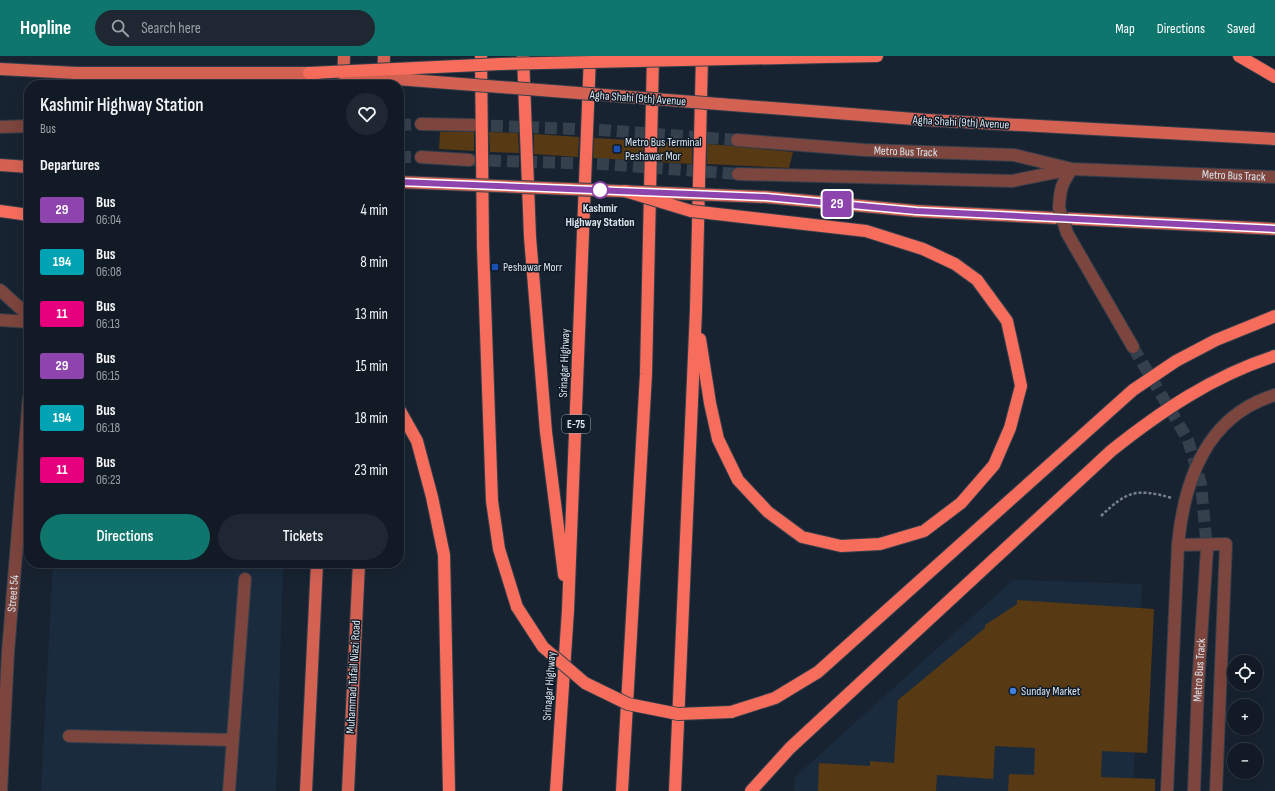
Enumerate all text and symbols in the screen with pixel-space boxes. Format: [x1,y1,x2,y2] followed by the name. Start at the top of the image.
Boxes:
[95,10,375,46] search box
[20,17,71,40] text: Hopline
[109,17,131,39] icon: search
[141,19,201,38] text: Search here
[1115,20,1135,37] text: Map
[1157,20,1205,37] text: Directions
[1227,20,1255,37] text: Saved
[588,88,687,109] street label: Agha Shahi (9th) Avenue
[346,93,388,135] button: heart
[40,94,204,117] text: Kashmir Highway Station
[911,112,1010,133] street label: Agha Shahi (9th) Avenue
[40,121,56,137] text: Bus
[625,135,702,164] place label: Metro Bus Terminal Peshawar Mor
[874,143,938,160] street label: Metro Bus Track
[612,144,622,154] marker: Metro Bus Terminal Peshawar Mor
[40,156,100,175] text: Departures
[1202,167,1266,185] street label: Metro Bus Track
[591,181,609,199] marker: Kashmir Highway Station
[819,191,855,217] line badge: 29
[96,193,115,212] text: Bus
[831,195,843,212] text: 29
[56,201,68,218] text: 29
[361,201,388,220] text: 4 min
[565,201,635,230] place label: Kashmir Highway Station
[96,212,121,228] text: 06:04
[96,245,115,264] text: Bus
[53,253,71,270] text: 194
[360,253,388,272] text: 8 min
[503,260,563,275] place label: Peshawar Morr
[490,262,500,272] marker: Peshawar Morr
[96,264,121,280] text: 06:08
[96,297,115,316] text: Bus
[57,305,67,322] text: 11
[355,305,388,324] text: 13 min
[96,316,120,332] text: 06:13
[556,328,573,398] street label: Srinagar Highway
[96,349,115,368] text: Bus
[56,357,68,374] text: 29
[356,357,388,376] text: 15 min
[96,368,120,384] text: 06:15
[96,401,115,420] text: Bus
[53,409,71,426] text: 194
[355,409,388,428] text: 18 min
[562,415,590,433] road number: E-75
[96,420,120,436] text: 06:18
[96,453,115,472] text: Bus
[57,461,67,478] text: 11
[354,461,388,480] text: 23 min
[96,472,121,488] text: 06:23
[40,514,210,560] button: Directions
[218,514,388,560] button: Tickets
[4,574,22,613] street label: Street 54
[343,620,364,734] street label: Muhammad Tufail Niazi Road
[1190,637,1209,702] street label: Metro Bus Track
[540,651,559,721] street label: Srinagar Highway
[1227,655,1263,779] map controls
[1227,655,1263,691] button: locate
[1021,684,1081,699] place label: Sunday Market
[1008,686,1018,696] marker: Sunday Market
[1227,699,1263,735] button: +
[1227,743,1263,779] button: −

